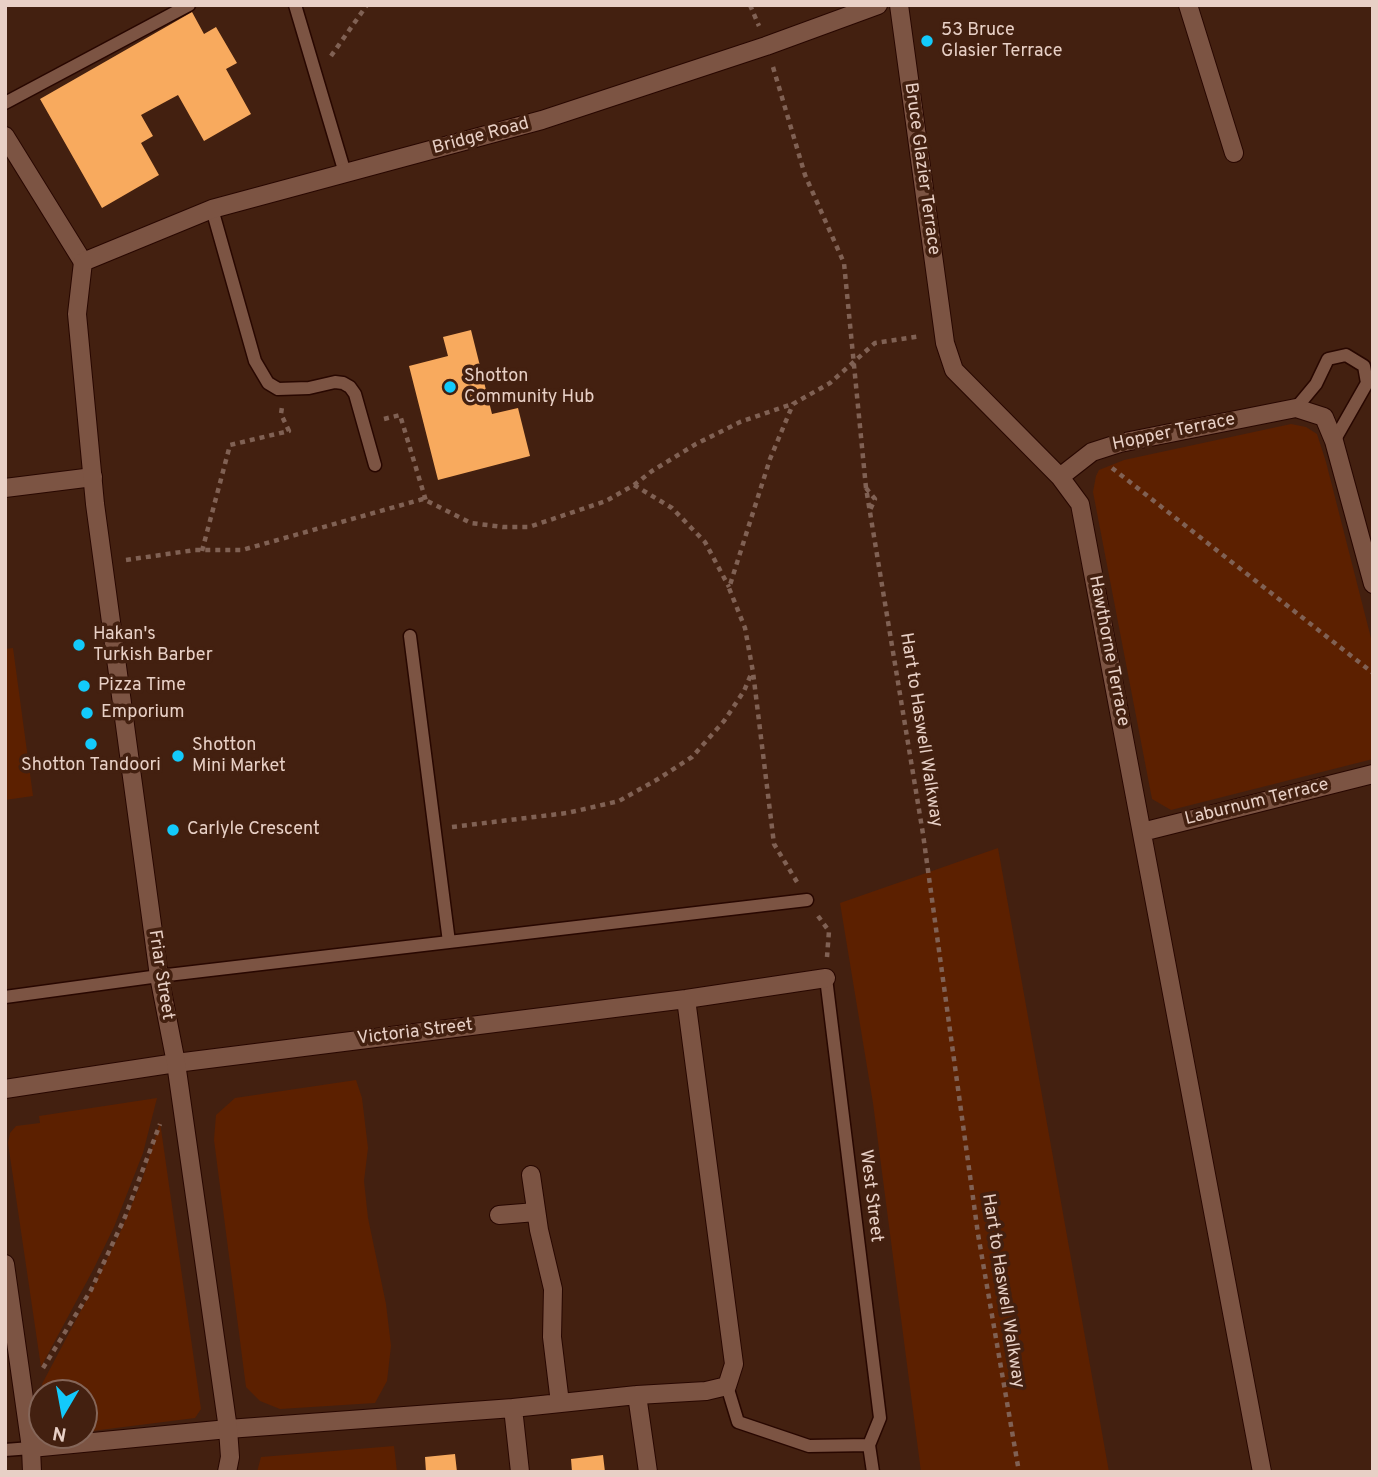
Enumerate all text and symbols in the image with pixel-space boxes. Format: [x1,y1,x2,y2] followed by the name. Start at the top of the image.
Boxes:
[941,20,1063,62] place label: 53 Bruce Glasier Terrace
[919,33,935,49] marker: 53 Bruce Glasier Terrace
[898,81,944,257] street label: Bruce Glazier Terrace
[430,114,532,160] street label: Bridge Road
[464,366,594,408] place label: Shotton Community Hub
[442,379,458,395] marker: Shotton Community Hub
[1111,409,1237,457] street label: Hopper Terrace
[1083,574,1133,728] street label: Hawthorne Terrace
[93,624,213,666] place label: Hakan's Turkish Barber
[894,631,946,829] street label: Hart to Haswell Walkway
[71,637,87,653] marker: Hakan's Turkish Barber
[98,675,186,697] place label: Pizza Time
[76,678,92,694] marker: Pizza Time
[101,702,185,724] place label: Emporium
[79,705,95,721] marker: Emporium
[192,735,286,778] place label: Shotton Mini Market
[83,736,99,752] marker: Shotton Tandoori
[170,748,186,764] marker: Shotton Mini Market
[21,755,161,777] place label: Shotton Tandoori
[1183,775,1331,831] street label: Laburnum Terrace
[187,819,320,841] place label: Carlyle Crescent
[165,822,181,838] marker: Carlyle Crescent
[142,929,178,1021] street label: Friar Street
[356,1015,474,1051] street label: Victoria Street
[854,1148,886,1244] street label: West Street
[976,1192,1028,1390] street label: Hart to Haswell Walkway
[28,1379,98,1449] north arrow
[51,1420,69,1446] text: N

